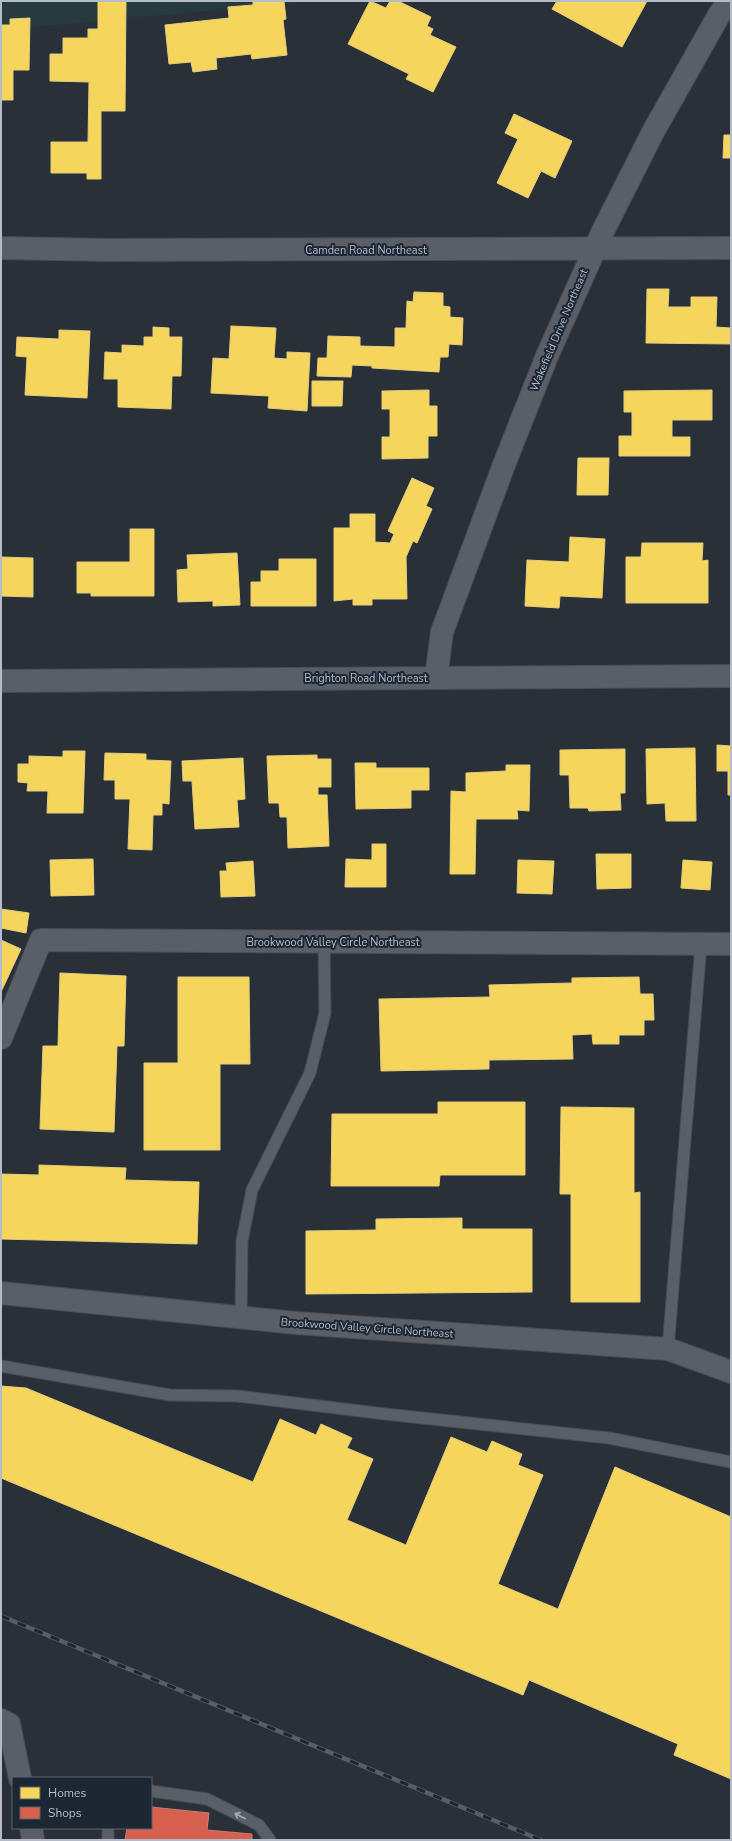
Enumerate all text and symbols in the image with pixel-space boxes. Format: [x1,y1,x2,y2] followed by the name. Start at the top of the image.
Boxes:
[305,243,427,258] street label: Camden Road Northeast
[526,267,592,393] street label: Wakefield Drive Northeast
[304,671,428,686] street label: Brighton Road Northeast
[246,935,420,950] street label: Brookwood Valley Circle Northeast
[280,1314,454,1342] street label: Brookwood Valley Circle Northeast
[12,1777,152,1829] legend
[48,1785,86,1801] text: Homes
[48,1805,82,1821] text: Shops
[235,1812,247,1819] one-way arrow

